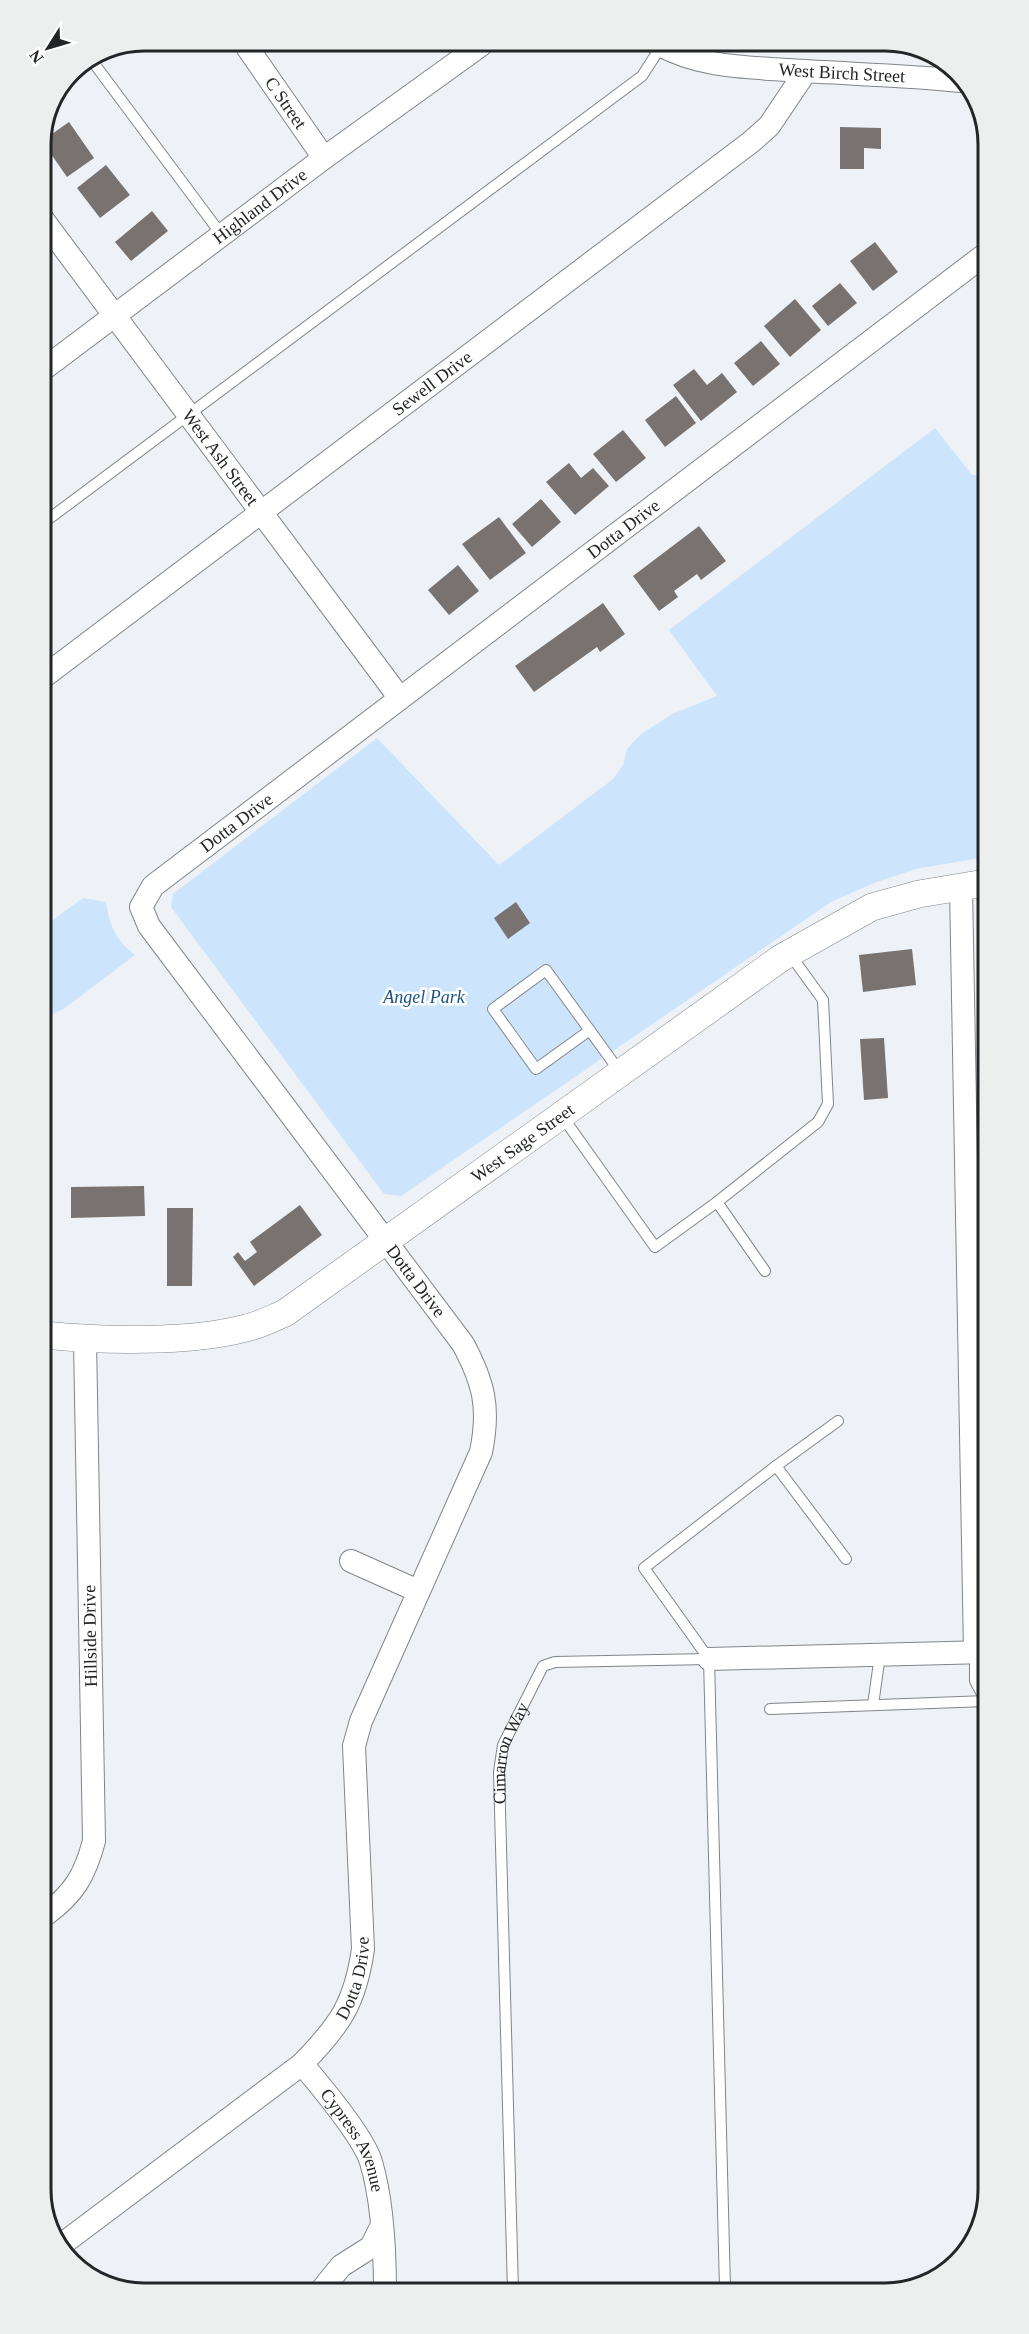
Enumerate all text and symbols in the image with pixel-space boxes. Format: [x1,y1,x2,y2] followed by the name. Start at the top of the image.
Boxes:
[18,18,78,78] north arrow
[26,47,47,66] text: N
[778,59,906,86] street label: West Birch Street
[261,73,311,133] street label: C Street
[209,164,311,248] street label: Highland Drive
[388,347,476,420] street label: Sewell Drive
[178,406,263,509] street label: West Ash Street
[583,495,664,563] street label: Dotta Drive
[196,789,277,857] street label: Dotta Drive
[382,987,466,1007] park label: Angel Park
[467,1099,578,1187] street label: West Sage Street
[382,1241,450,1321] street label: Dotta Drive
[79,1585,101,1687] street label: Hillside Drive
[489,1699,533,1804] street label: Cimarron Way
[332,1936,373,2023] street label: Dotta Drive
[316,2085,388,2194] street label: Cypress Avenue

